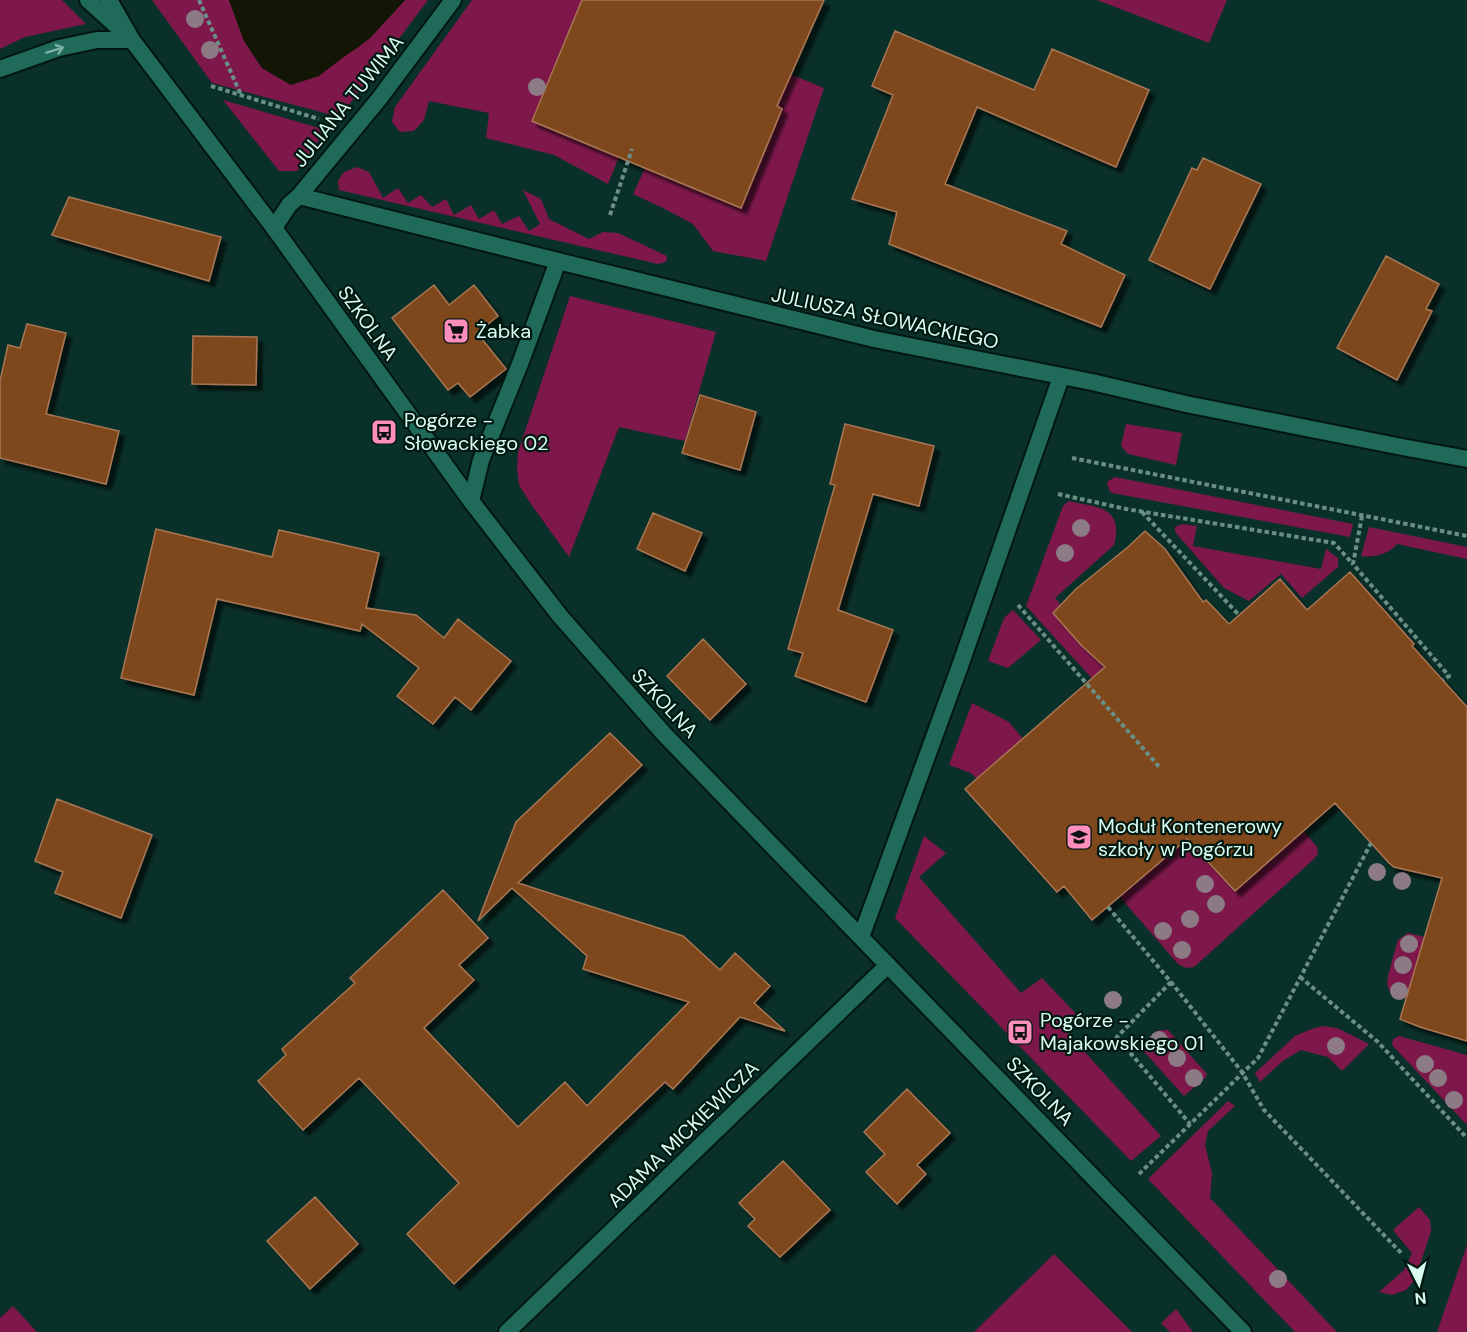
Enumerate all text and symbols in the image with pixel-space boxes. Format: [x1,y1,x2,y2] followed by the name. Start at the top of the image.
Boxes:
[287,30,409,172] street label: JULIANA TUWIMA
[45,44,64,55] one-way arrow
[332,280,404,366] street label: SZKOLNA
[769,281,1001,355] street label: JULIUSZA SŁOWACKIEGO
[441,316,471,346] supermarket icon: Żabka
[476,318,531,344] place label: Żabka
[404,407,548,456] place label: Pogórze - Słowackiego 02
[369,417,399,447] bus stop icon: Pogórze - Słowackiego 02
[626,663,704,743] street label: SZKOLNA
[1098,813,1282,862] place label: Moduł Kontenerowy szkoły w Pogórzu
[1064,822,1094,852] school or university icon: Moduł Kontenerowy szkoły w Pogórzu
[1040,1007,1204,1056] place label: Pogórze - Majakowskiego 01
[1005,1017,1035,1047] bus stop icon: Pogórze - Majakowskiego 01
[1001,1051,1079,1131] street label: SZKOLNA
[602,1055,764,1213] street label: ADAMA MICKIEWICZA
[1389,1254,1449,1314] north arrow
[1414,1287,1427,1309] text: N

